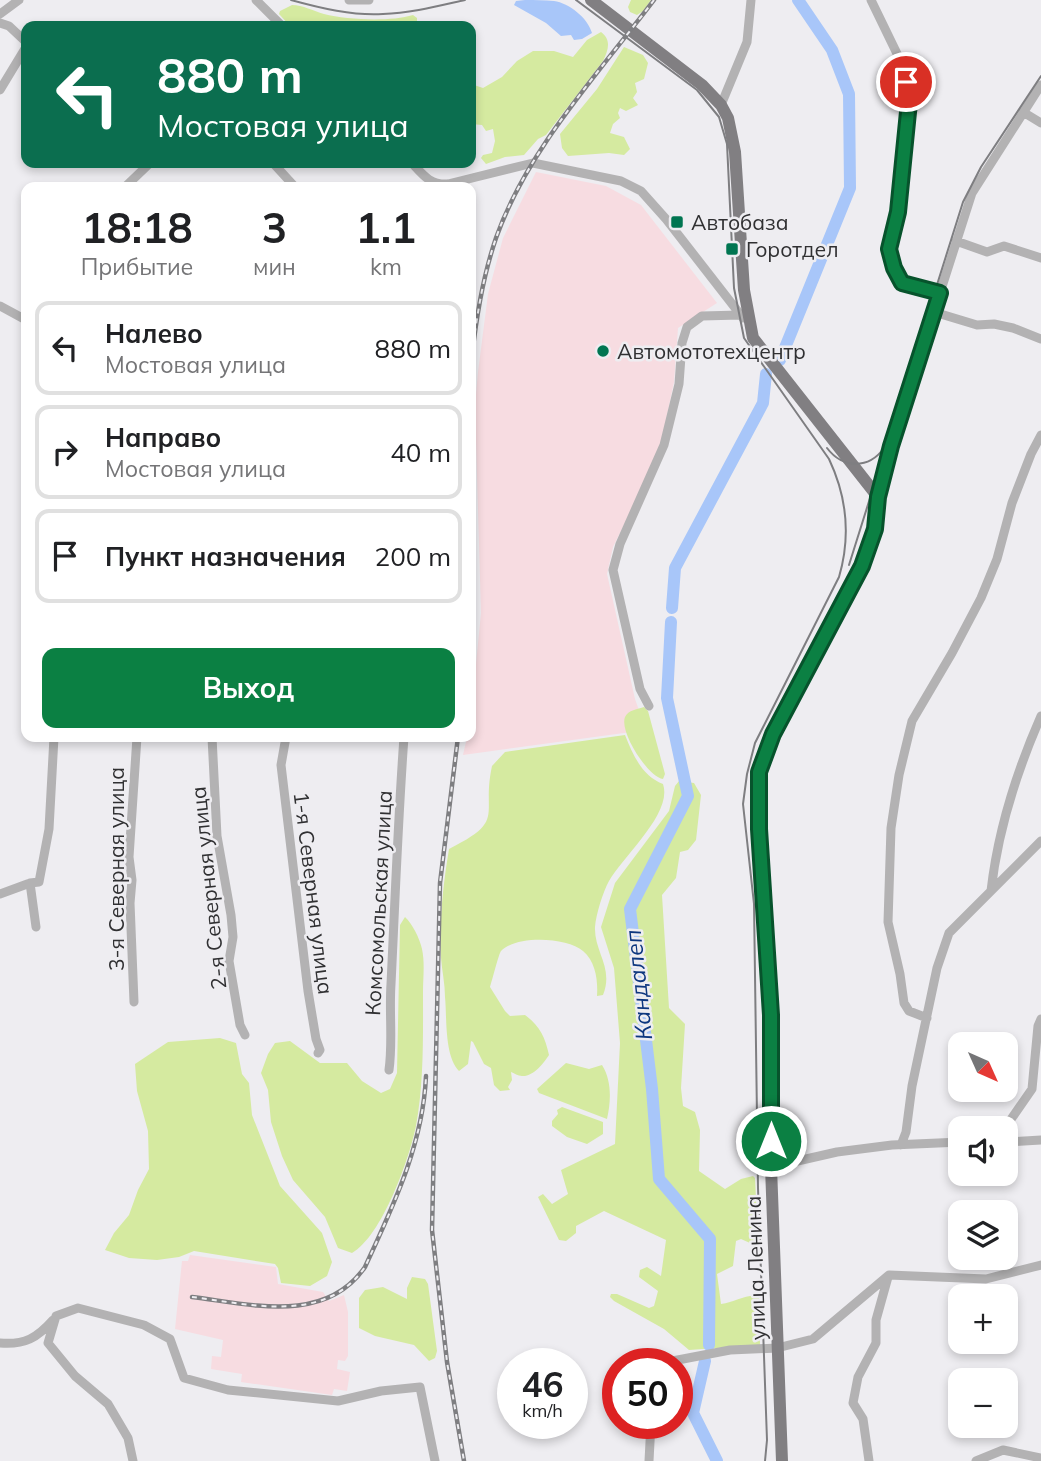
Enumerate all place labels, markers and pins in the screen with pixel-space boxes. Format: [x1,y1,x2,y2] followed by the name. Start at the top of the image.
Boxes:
[876,52,936,112] pin
[691,209,789,235] place label: Автобаза
[669,214,685,230] marker: Автобаза
[746,236,839,262] place label: Горотдел
[724,241,740,257] marker: Горотдел
[617,338,806,364] place label: Автомототехцентр
[595,343,611,359] marker: Автомототехцентр

